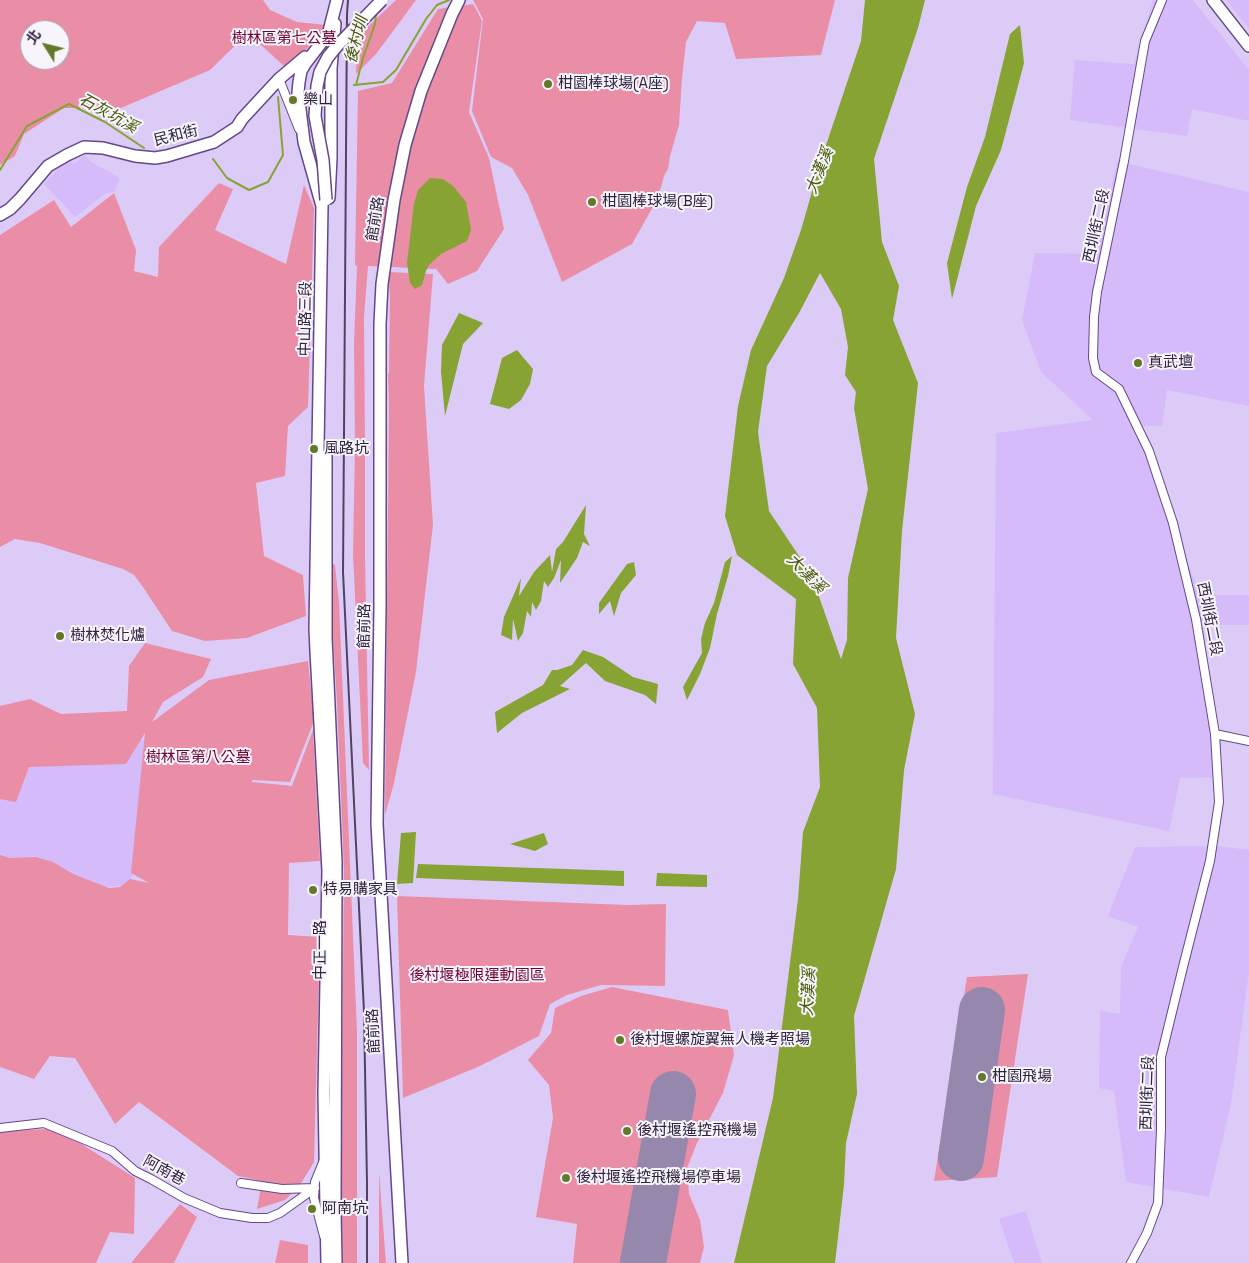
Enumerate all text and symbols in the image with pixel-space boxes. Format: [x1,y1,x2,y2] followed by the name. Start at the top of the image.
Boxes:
[342,14,372,66] water label: 後村圳
[20,20,70,70] north arrow
[22,26,45,48] text: 北
[232,30,336,48] park label: 樹林區第七公墓
[558,75,669,93] place label: 柑園棒球場(A座)
[542,78,554,90] marker: 柑園棒球場(A座)
[75,90,141,138] water label: 石灰坑溪
[303,91,333,109] place label: 樂山
[287,94,299,106] marker: 樂山
[152,122,200,150] street label: 民和街
[802,145,838,197] water label: 大漢溪
[1080,187,1114,265] street label: 西圳街二段
[602,193,713,211] place label: 柑園棒球場(B座)
[364,195,388,243] street label: 館前路
[586,196,598,208] marker: 柑園棒球場(B座)
[296,281,316,357] street label: 中山路三段
[1148,354,1193,372] place label: 真武壇
[1132,357,1144,369] marker: 真武壇
[324,440,369,458] place label: 風路坑
[308,443,320,455] marker: 風路坑
[782,550,830,598] water label: 大漢溪
[1193,580,1225,658] street label: 西圳街二段
[356,603,374,649] street label: 館前路
[70,627,145,645] place label: 樹林焚化爐
[54,630,66,642] marker: 樹林焚化爐
[146,749,250,767] park label: 樹林區第八公墓
[323,881,398,899] place label: 特易購家具
[307,884,319,896] marker: 特易購家具
[312,920,330,980] street label: 中正一路
[410,967,544,985] park label: 後村堰極限運動園區
[798,968,820,1016] water label: 大漢溪
[364,1008,384,1054] street label: 館前路
[630,1031,810,1049] place label: 後村堰螺旋翼無人機考照場
[614,1034,626,1046] marker: 後村堰螺旋翼無人機考照場
[1138,1055,1158,1131] street label: 西圳街二段
[992,1068,1052,1086] place label: 柑園飛場
[976,1071,988,1083] marker: 柑園飛場
[637,1122,757,1140] place label: 後村堰遙控飛機場
[621,1125,633,1137] marker: 後村堰遙控飛機場
[140,1152,188,1190] street label: 阿南巷
[576,1169,741,1187] place label: 後村堰遙控飛機場停車場
[560,1172,572,1184] marker: 後村堰遙控飛機場停車場
[322,1200,367,1218] place label: 阿南坑
[306,1203,318,1215] marker: 阿南坑

